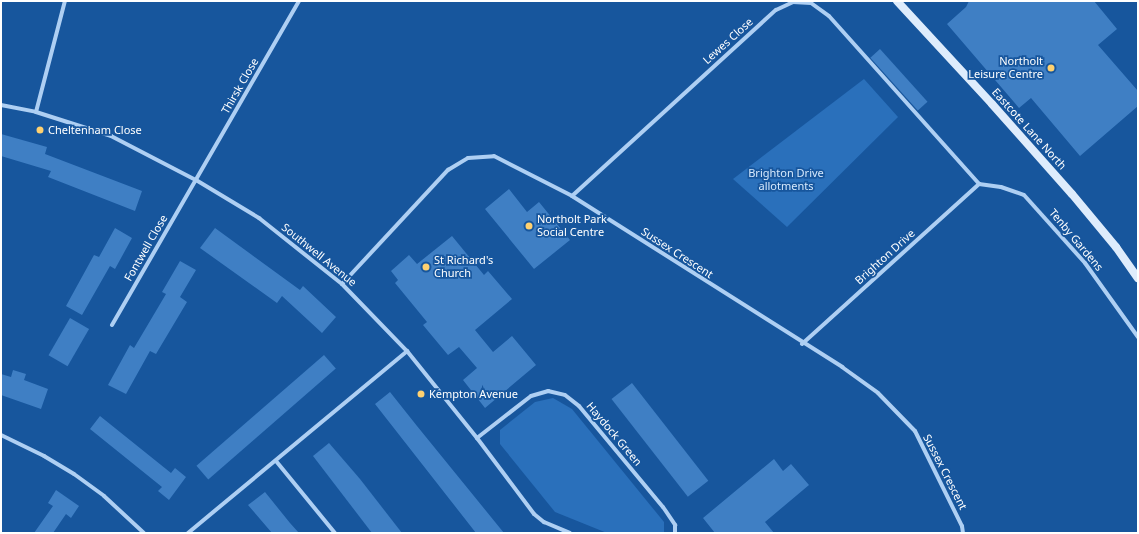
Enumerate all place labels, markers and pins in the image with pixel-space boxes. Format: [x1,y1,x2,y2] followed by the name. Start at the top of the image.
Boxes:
[968,55,1043,81] place label: Northolt Leisure Centre
[1046,63,1056,73] marker: Northolt Leisure Centre
[48,123,142,137] place label: Cheltenham Close
[35,125,45,135] marker: Cheltenham Close
[537,213,607,239] place label: Northolt Park Social Centre
[524,221,534,231] marker: Northolt Park Social Centre
[434,254,493,280] place label: St Richard's Church
[421,262,431,272] marker: St Richard's Church
[429,387,518,401] place label: Kempton Avenue
[416,389,426,399] marker: Kempton Avenue

